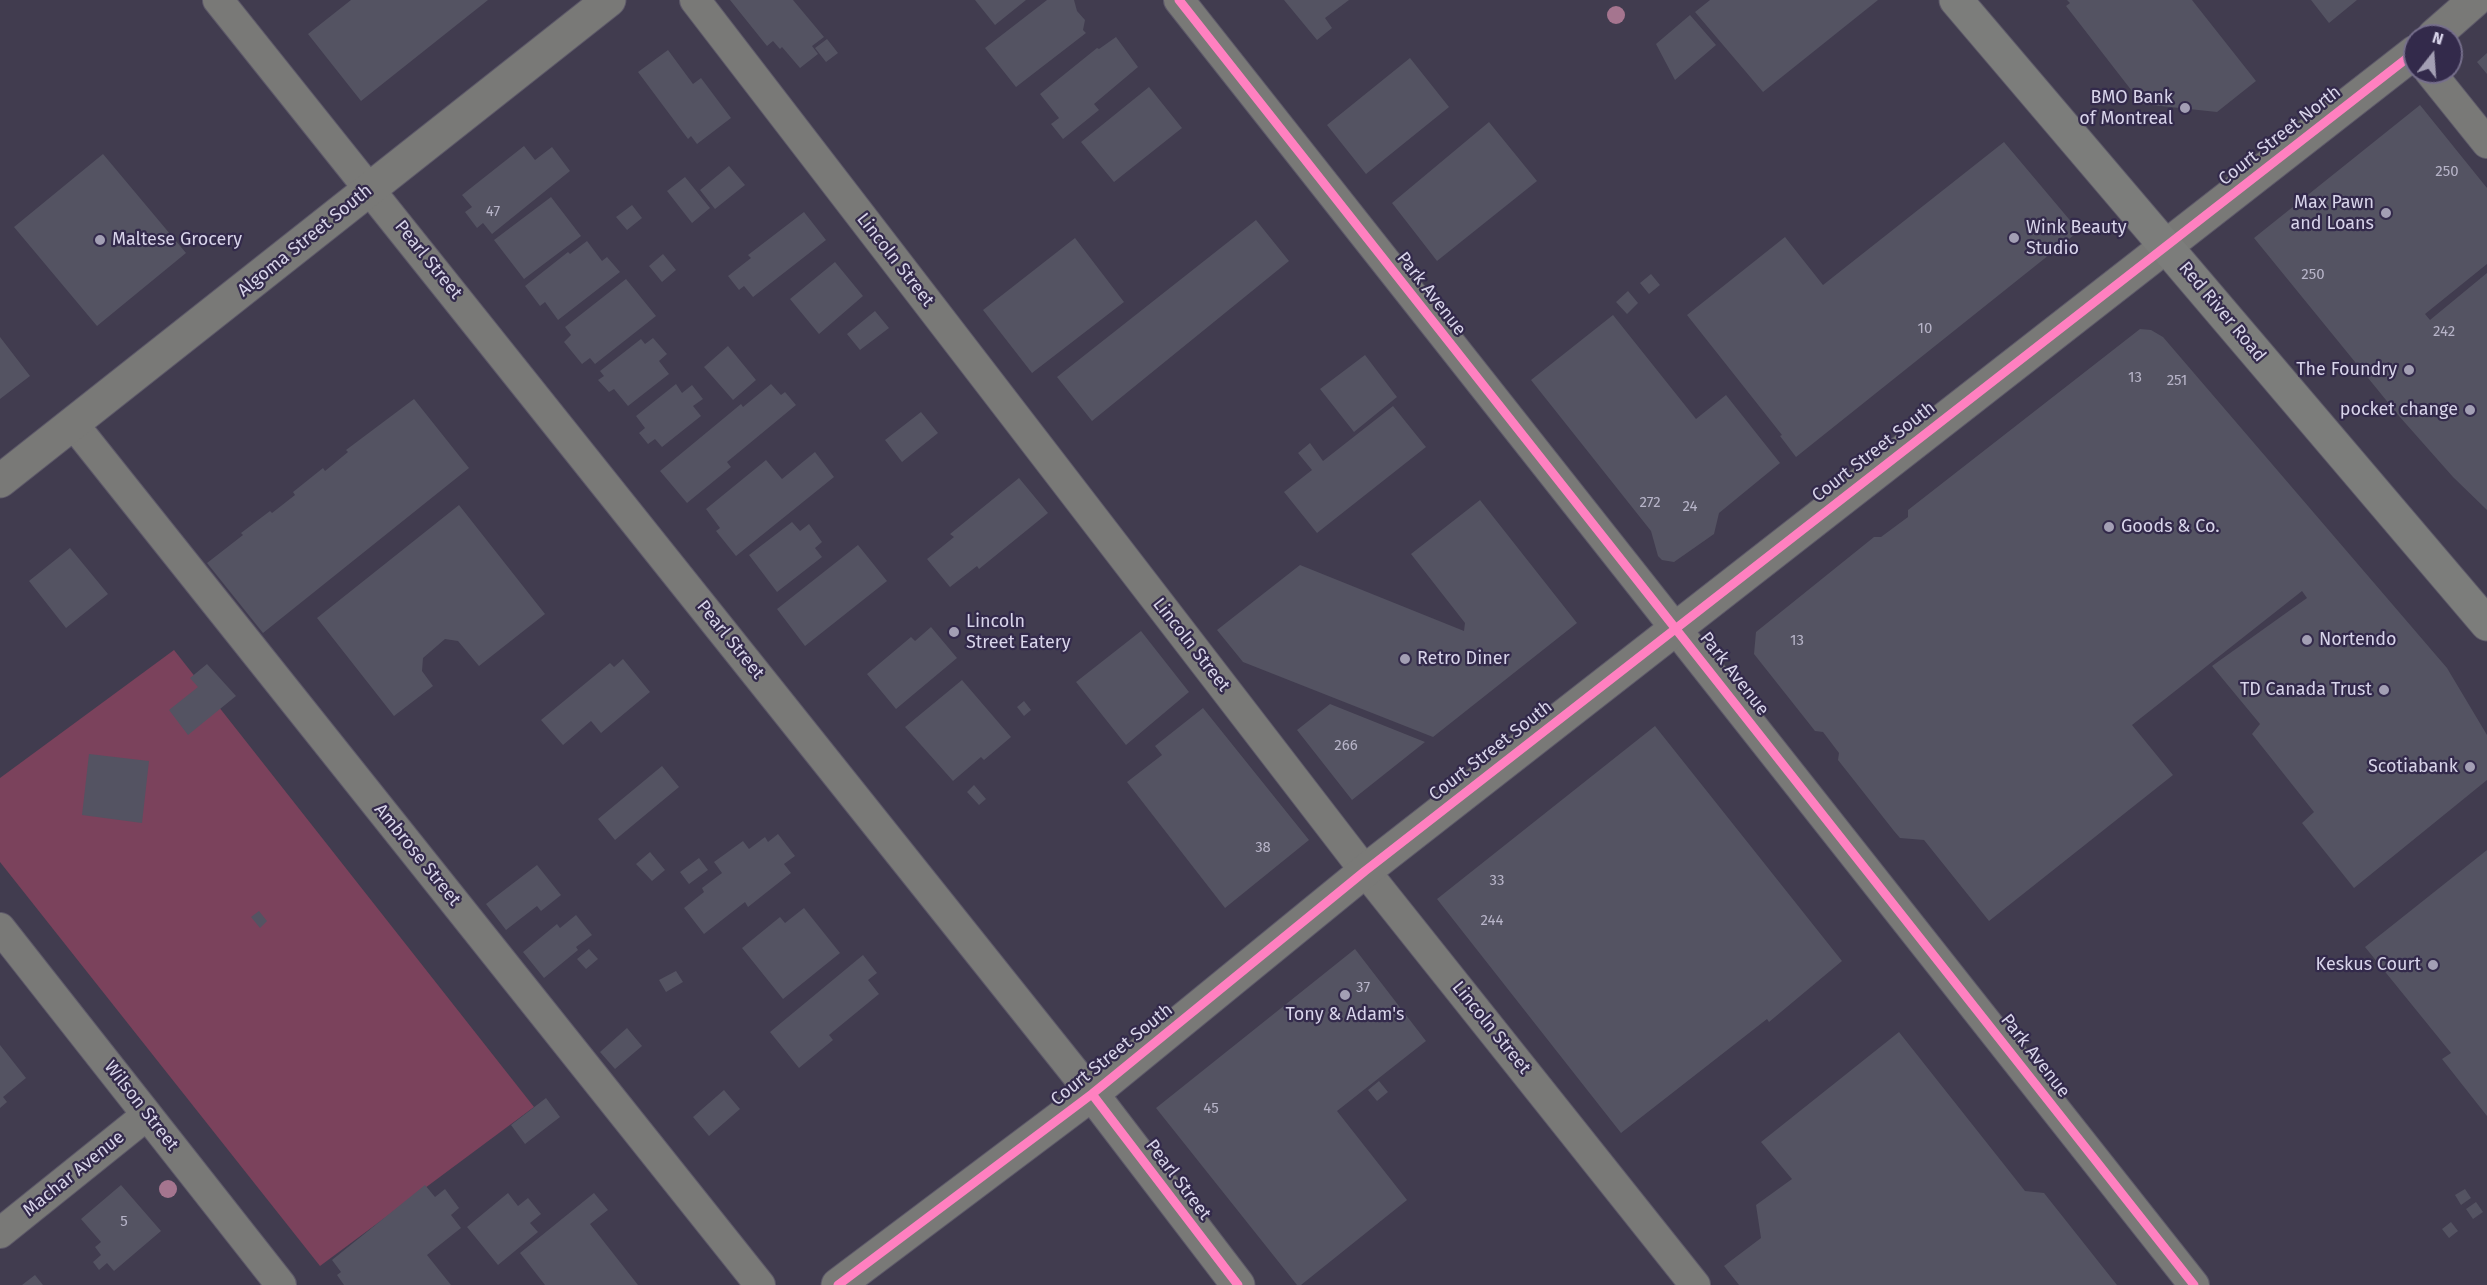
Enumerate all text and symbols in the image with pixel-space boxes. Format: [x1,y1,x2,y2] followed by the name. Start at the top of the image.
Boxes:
[2403,24,2463,84] north arrow
[2430,28,2446,49] text: N
[2215,82,2345,190] street label: Court Street North
[2079,87,2173,130] place label: BMO Bank of Montreal
[2178,101,2192,115] marker: BMO Bank of Montreal
[2435,163,2459,181] house number: 250
[233,180,377,302] street label: Algoma Street South
[2291,192,2374,234] place label: Max Pawn and Loans
[486,203,500,221] house number: 47
[2379,206,2393,220] marker: Max Pawn and Loans
[852,209,938,311] street label: Lincoln Street
[390,216,466,304] street label: Pearl Street
[2026,217,2127,260] place label: Wink Beauty Studio
[112,229,242,251] place label: Maltese Grocery
[2007,231,2021,245] marker: Wink Beauty Studio
[93,233,107,247] marker: Maltese Grocery
[1392,248,1470,340] street label: Park Avenue
[2174,258,2270,366] street label: Red River Road
[2301,266,2325,284] house number: 250
[1918,320,1932,338] house number: 10
[2433,323,2455,341] house number: 242
[2296,359,2397,381] place label: The Foundry
[2402,363,2416,377] marker: The Foundry
[2128,369,2142,387] house number: 13
[2167,372,2187,390] house number: 251
[1808,397,1940,507] street label: Court Street South
[2340,399,2458,421] place label: pocket change
[2463,403,2477,417] marker: pocket change
[1639,494,1661,512] house number: 272
[1683,498,1697,516] house number: 24
[2121,516,2220,538] place label: Goods & Co.
[2102,520,2116,534] marker: Goods & Co.
[1148,594,1234,696] street label: Lincoln Street
[692,596,768,684] street label: Pearl Street
[966,611,1071,654] place label: Lincoln Street Eatery
[947,625,961,639] marker: Lincoln Street Eatery
[1695,628,1773,720] street label: Park Avenue
[2319,629,2397,651] place label: Nortendo
[1790,632,1804,650] house number: 13
[2300,633,2314,647] marker: Nortendo
[1417,648,1510,670] place label: Retro Diner
[1398,652,1412,666] marker: Retro Diner
[2240,679,2372,701] place label: TD Canada Trust
[2377,683,2391,697] marker: TD Canada Trust
[1425,696,1557,806] street label: Court Street South
[1334,737,1358,755] house number: 266
[2368,756,2458,778] place label: Scotiabank
[2463,760,2477,774] marker: Scotiabank
[369,800,465,910] street label: Ambrose Street
[1255,839,1271,857] house number: 38
[1490,872,1504,890] house number: 33
[1481,912,1503,930] house number: 244
[2316,954,2421,976] place label: Keskus Court
[2426,958,2440,972] marker: Keskus Court
[1447,977,1535,1079] street label: Lincoln Street
[1356,979,1370,997] house number: 37
[1338,988,1352,1002] marker: Tony & Adam's
[1047,999,1177,1111] street label: Court Street South
[1285,1004,1405,1026] place label: Tony & Adam's
[1996,1010,2074,1102] street label: Park Avenue
[99,1057,183,1155] street label: Wilson Street
[1203,1100,1219,1118] house number: 45
[19,1127,129,1221] street label: Machar Avenue
[1141,1135,1215,1225] street label: Pearl Street
[120,1213,128,1231] house number: 5

